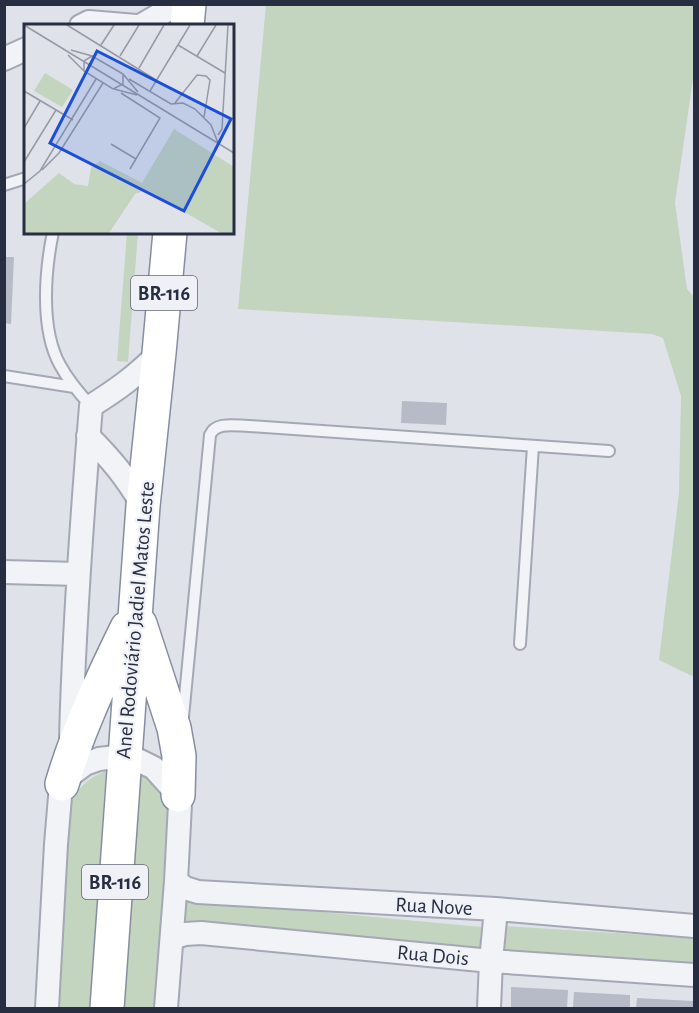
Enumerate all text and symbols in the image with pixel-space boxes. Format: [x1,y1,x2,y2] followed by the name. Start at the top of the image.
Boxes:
[24,24,234,234] inset map
[131,276,197,310] road number: BR-116
[113,480,158,760] street label: Anel Rodoviário Jadiel Matos Leste
[82,865,148,899] road number: BR-116
[395,894,473,919] street label: Rua Nove
[396,942,470,969] street label: Rua Dois

